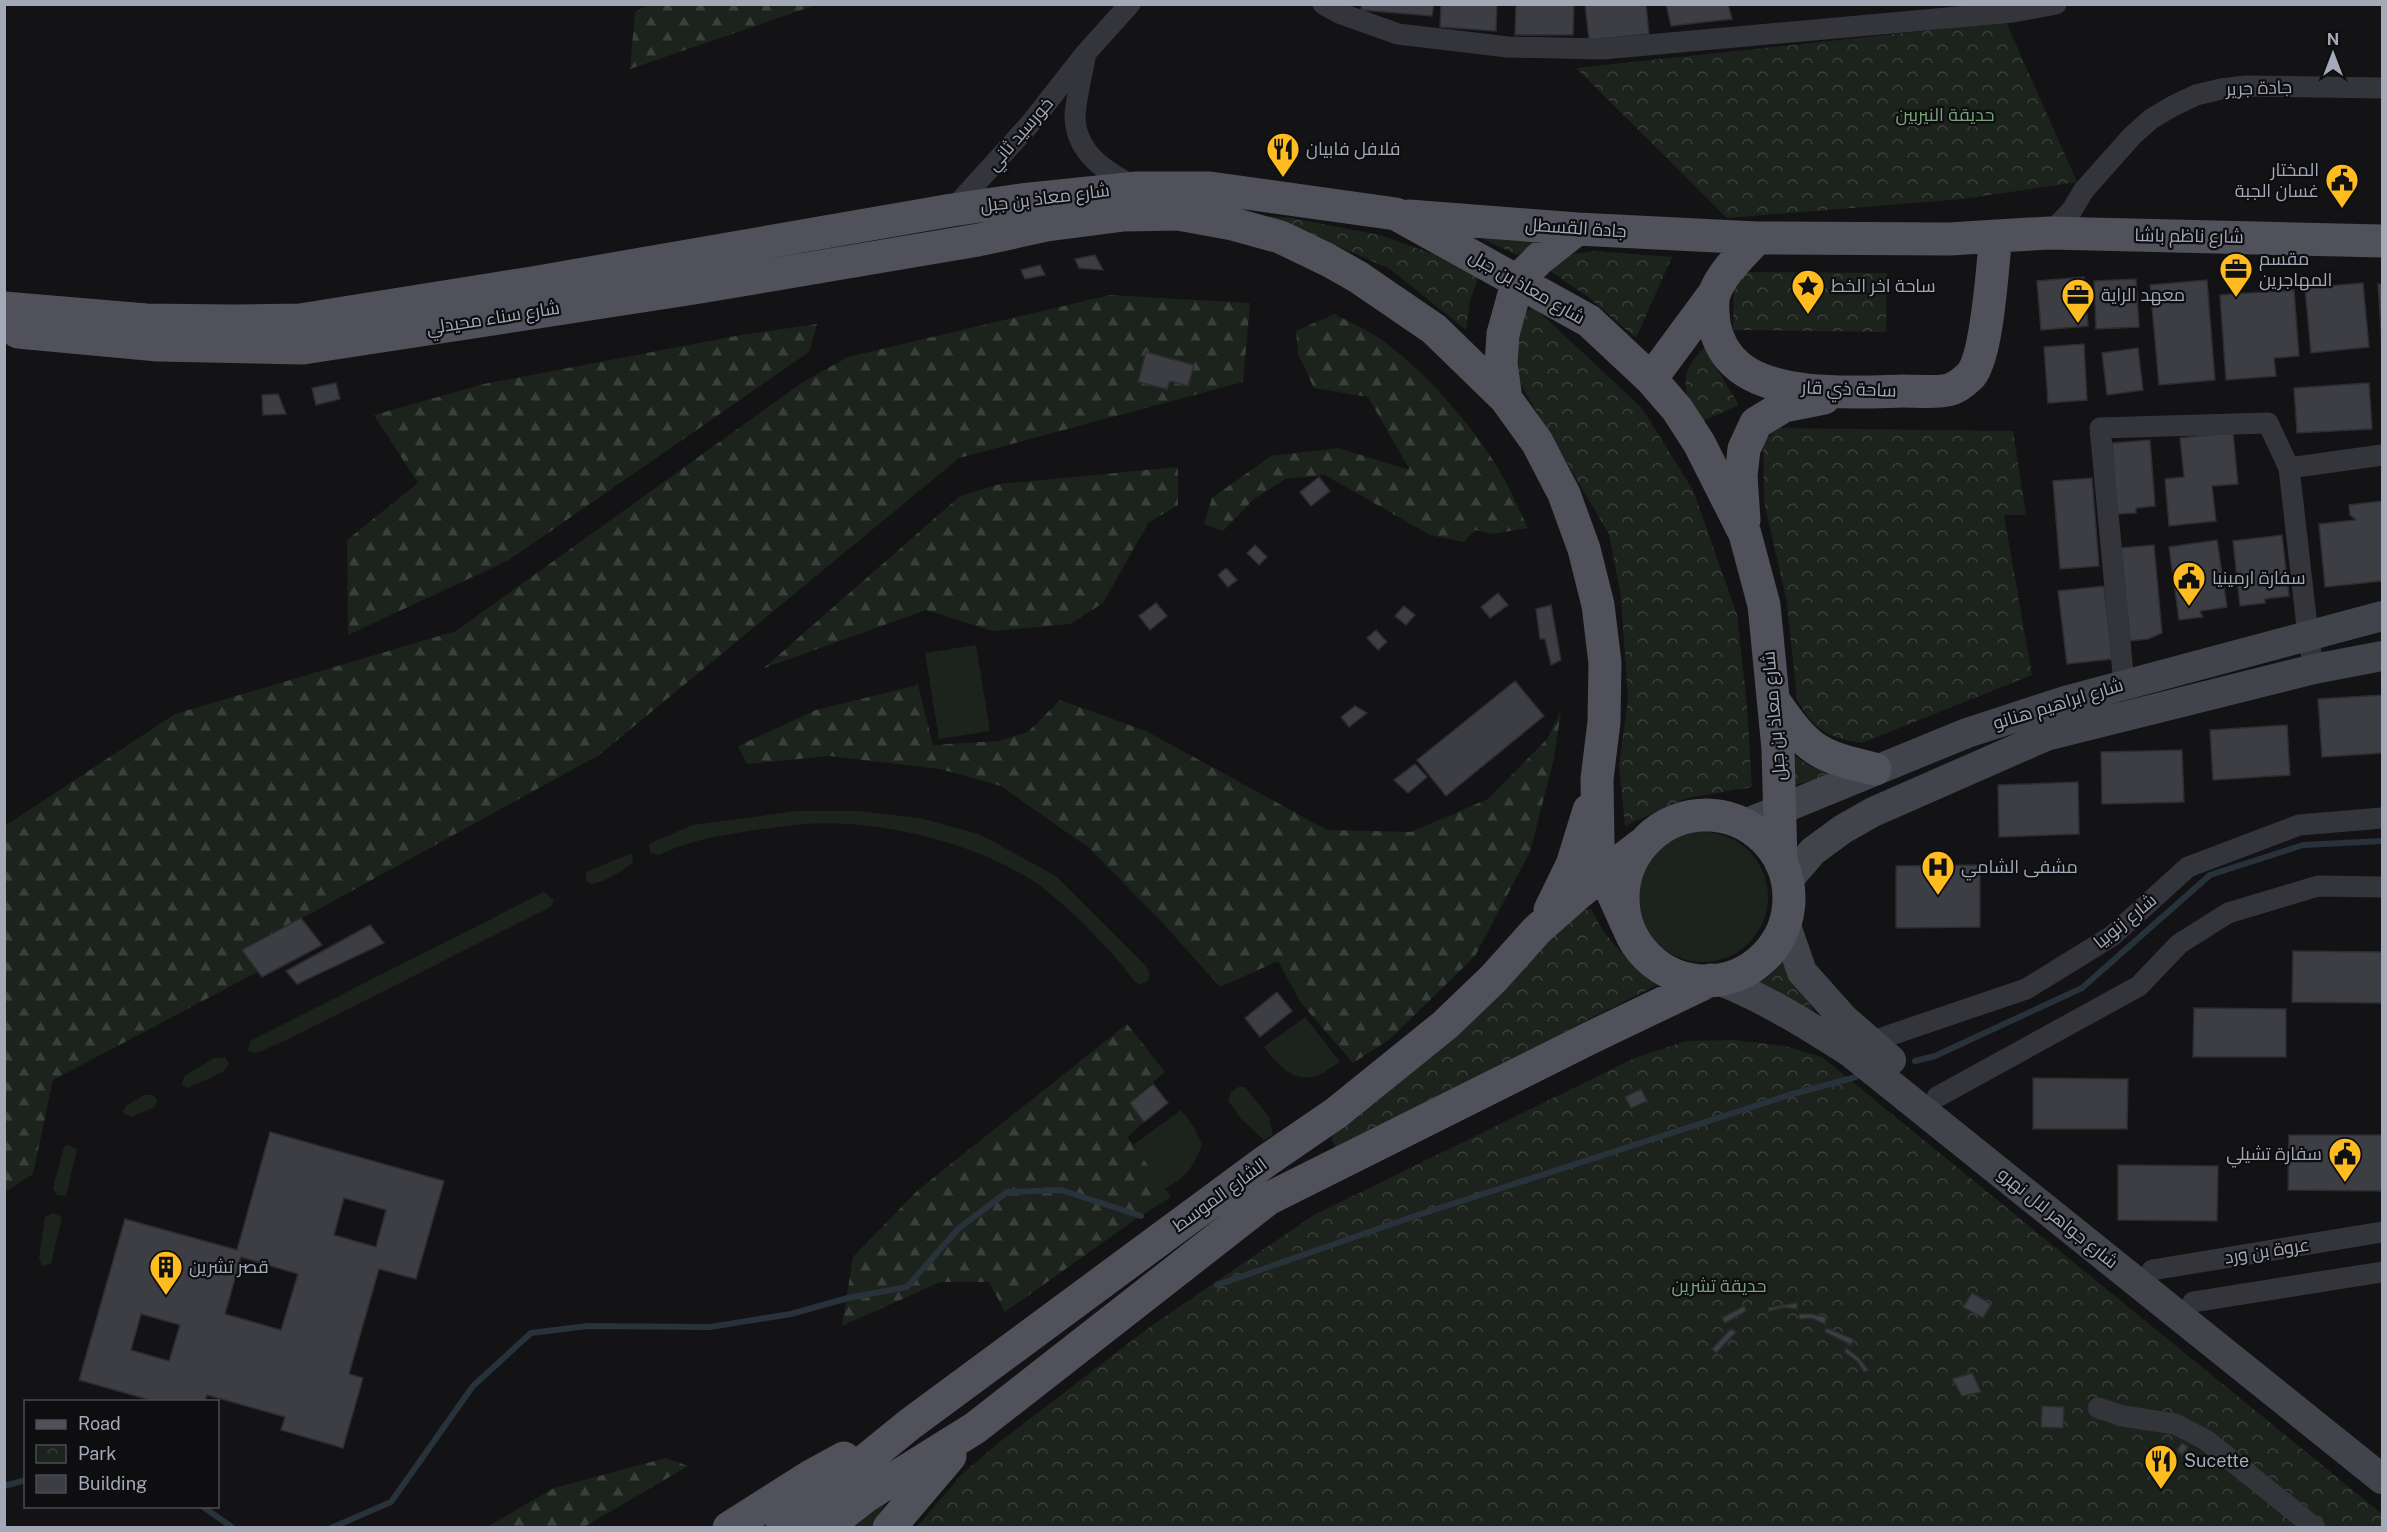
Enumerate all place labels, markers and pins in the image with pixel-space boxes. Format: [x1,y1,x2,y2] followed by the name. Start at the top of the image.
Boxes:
[1265,131,1301,178] restaurant icon: فلافل فابيان
[1306,138,1401,160] place label: فلافل فابيان
[2235,159,2319,202] place label: المختار غسان الجبة
[2324,162,2360,209] public building icon: المختار غسان الجبة
[2259,248,2332,291] place label: مقسم المهاجرين
[2218,251,2254,298] office icon: مقسم المهاجرين
[1790,268,1826,315] place icon: ساحة اخر الخط
[1831,275,1936,297] place label: ساحة اخر الخط
[2060,277,2096,324] office icon: معهد الراية
[2101,284,2185,306] place label: معهد الراية
[2171,560,2207,607] public building icon: سفارة ارمينيا
[2212,567,2306,589] place label: سفارة ارمينيا
[1920,849,1956,896] hospital icon: مشفى الشامي
[1961,856,2078,881] place label: مشفى الشامي
[2327,1136,2363,1183] public building icon: سفارة تشيلي
[2226,1143,2322,1168] place label: سفارة تشيلي
[148,1249,184,1296] building icon: قصر تشرين
[189,1256,269,1278] place label: قصر تشرين
[2143,1443,2179,1490] restaurant icon: Sucette
[2184,1450,2249,1471] place label: Sucette

